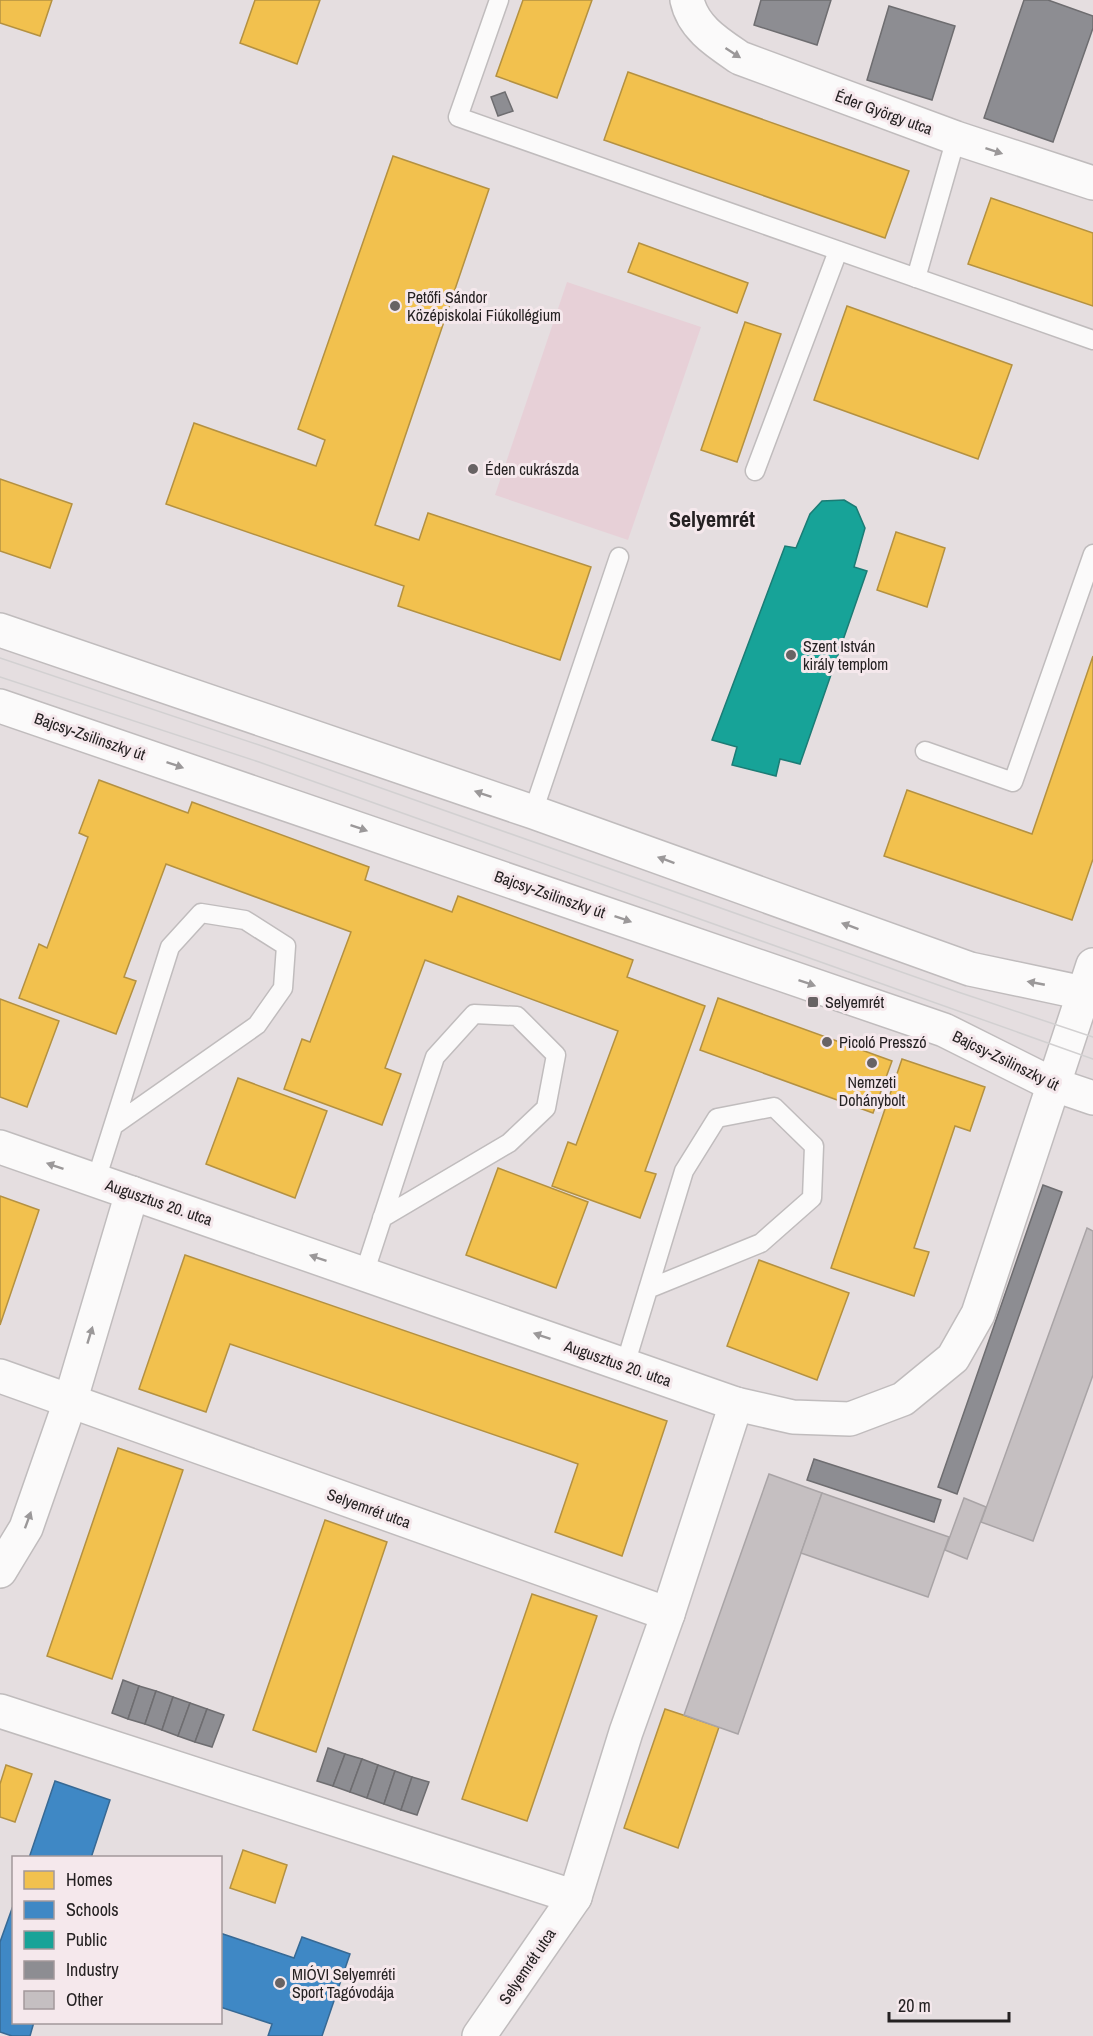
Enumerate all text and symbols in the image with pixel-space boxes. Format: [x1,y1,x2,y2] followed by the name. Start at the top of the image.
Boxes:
[725,48,741,59] one-way arrow
[832,84,936,140] street label: Éder György utca
[985,146,1003,156] one-way arrow
[407,286,561,326] place label: Petőfi Sándor Középiskolai Fiúkollégium
[388,299,402,313] marker: Petőfi Sándor Középiskolai Fiúkollégium
[485,458,580,480] place label: Éden cukrászda
[466,462,480,476] marker: Éden cukrászda
[669,504,755,534] district label: Selyemrét
[803,635,888,675] place label: Szent István király templom
[784,648,798,662] marker: Szent István király templom
[32,707,149,765] street label: Bajcsy-Zsilinszky út
[166,761,184,771] one-way arrow
[474,789,492,799] one-way arrow
[350,824,368,834] one-way arrow
[657,854,675,864] one-way arrow
[492,865,609,923] street label: Bajcsy-Zsilinszky út
[614,915,632,925] one-way arrow
[841,920,859,930] one-way arrow
[1026,978,1045,987] one-way arrow
[798,979,816,988] one-way arrow
[825,991,884,1013] place label: Selyemrét
[806,995,820,1009] marker: Selyemrét
[949,1025,1063,1095] street label: Bajcsy-Zsilinszky út
[839,1031,927,1053] place label: Picoló Presszó
[820,1035,834,1049] marker: Picoló Presszó
[865,1056,879,1070] marker: Nemzeti Dohánybolt
[839,1071,906,1111] place label: Nemzeti Dohánybolt
[46,1160,64,1170] one-way arrow
[102,1173,216,1231] street label: Augusztus 20. utca
[309,1253,327,1263] one-way arrow
[86,1326,95,1344] one-way arrow
[533,1331,551,1341] one-way arrow
[561,1334,675,1392] street label: Augusztus 20. utca
[324,1483,415,1534] street label: Selyemrét utca
[24,1511,34,1529] one-way arrow
[12,1856,222,2024] legend
[66,1867,113,1892] text: Homes
[66,1897,119,1922] text: Schools
[493,1923,561,2008] street label: Selyemrét utca
[66,1927,107,1952] text: Public
[66,1957,119,1982] text: Industry
[292,1963,396,2003] place label: MIÓVI Selyemréti Sport Tagóvodája
[273,1976,287,1990] marker: MIÓVI Selyemréti Sport Tagóvodája
[889,1985,1009,2023] scale bar
[66,1987,103,2012] text: Other
[898,1993,931,2018] text: 20 m

